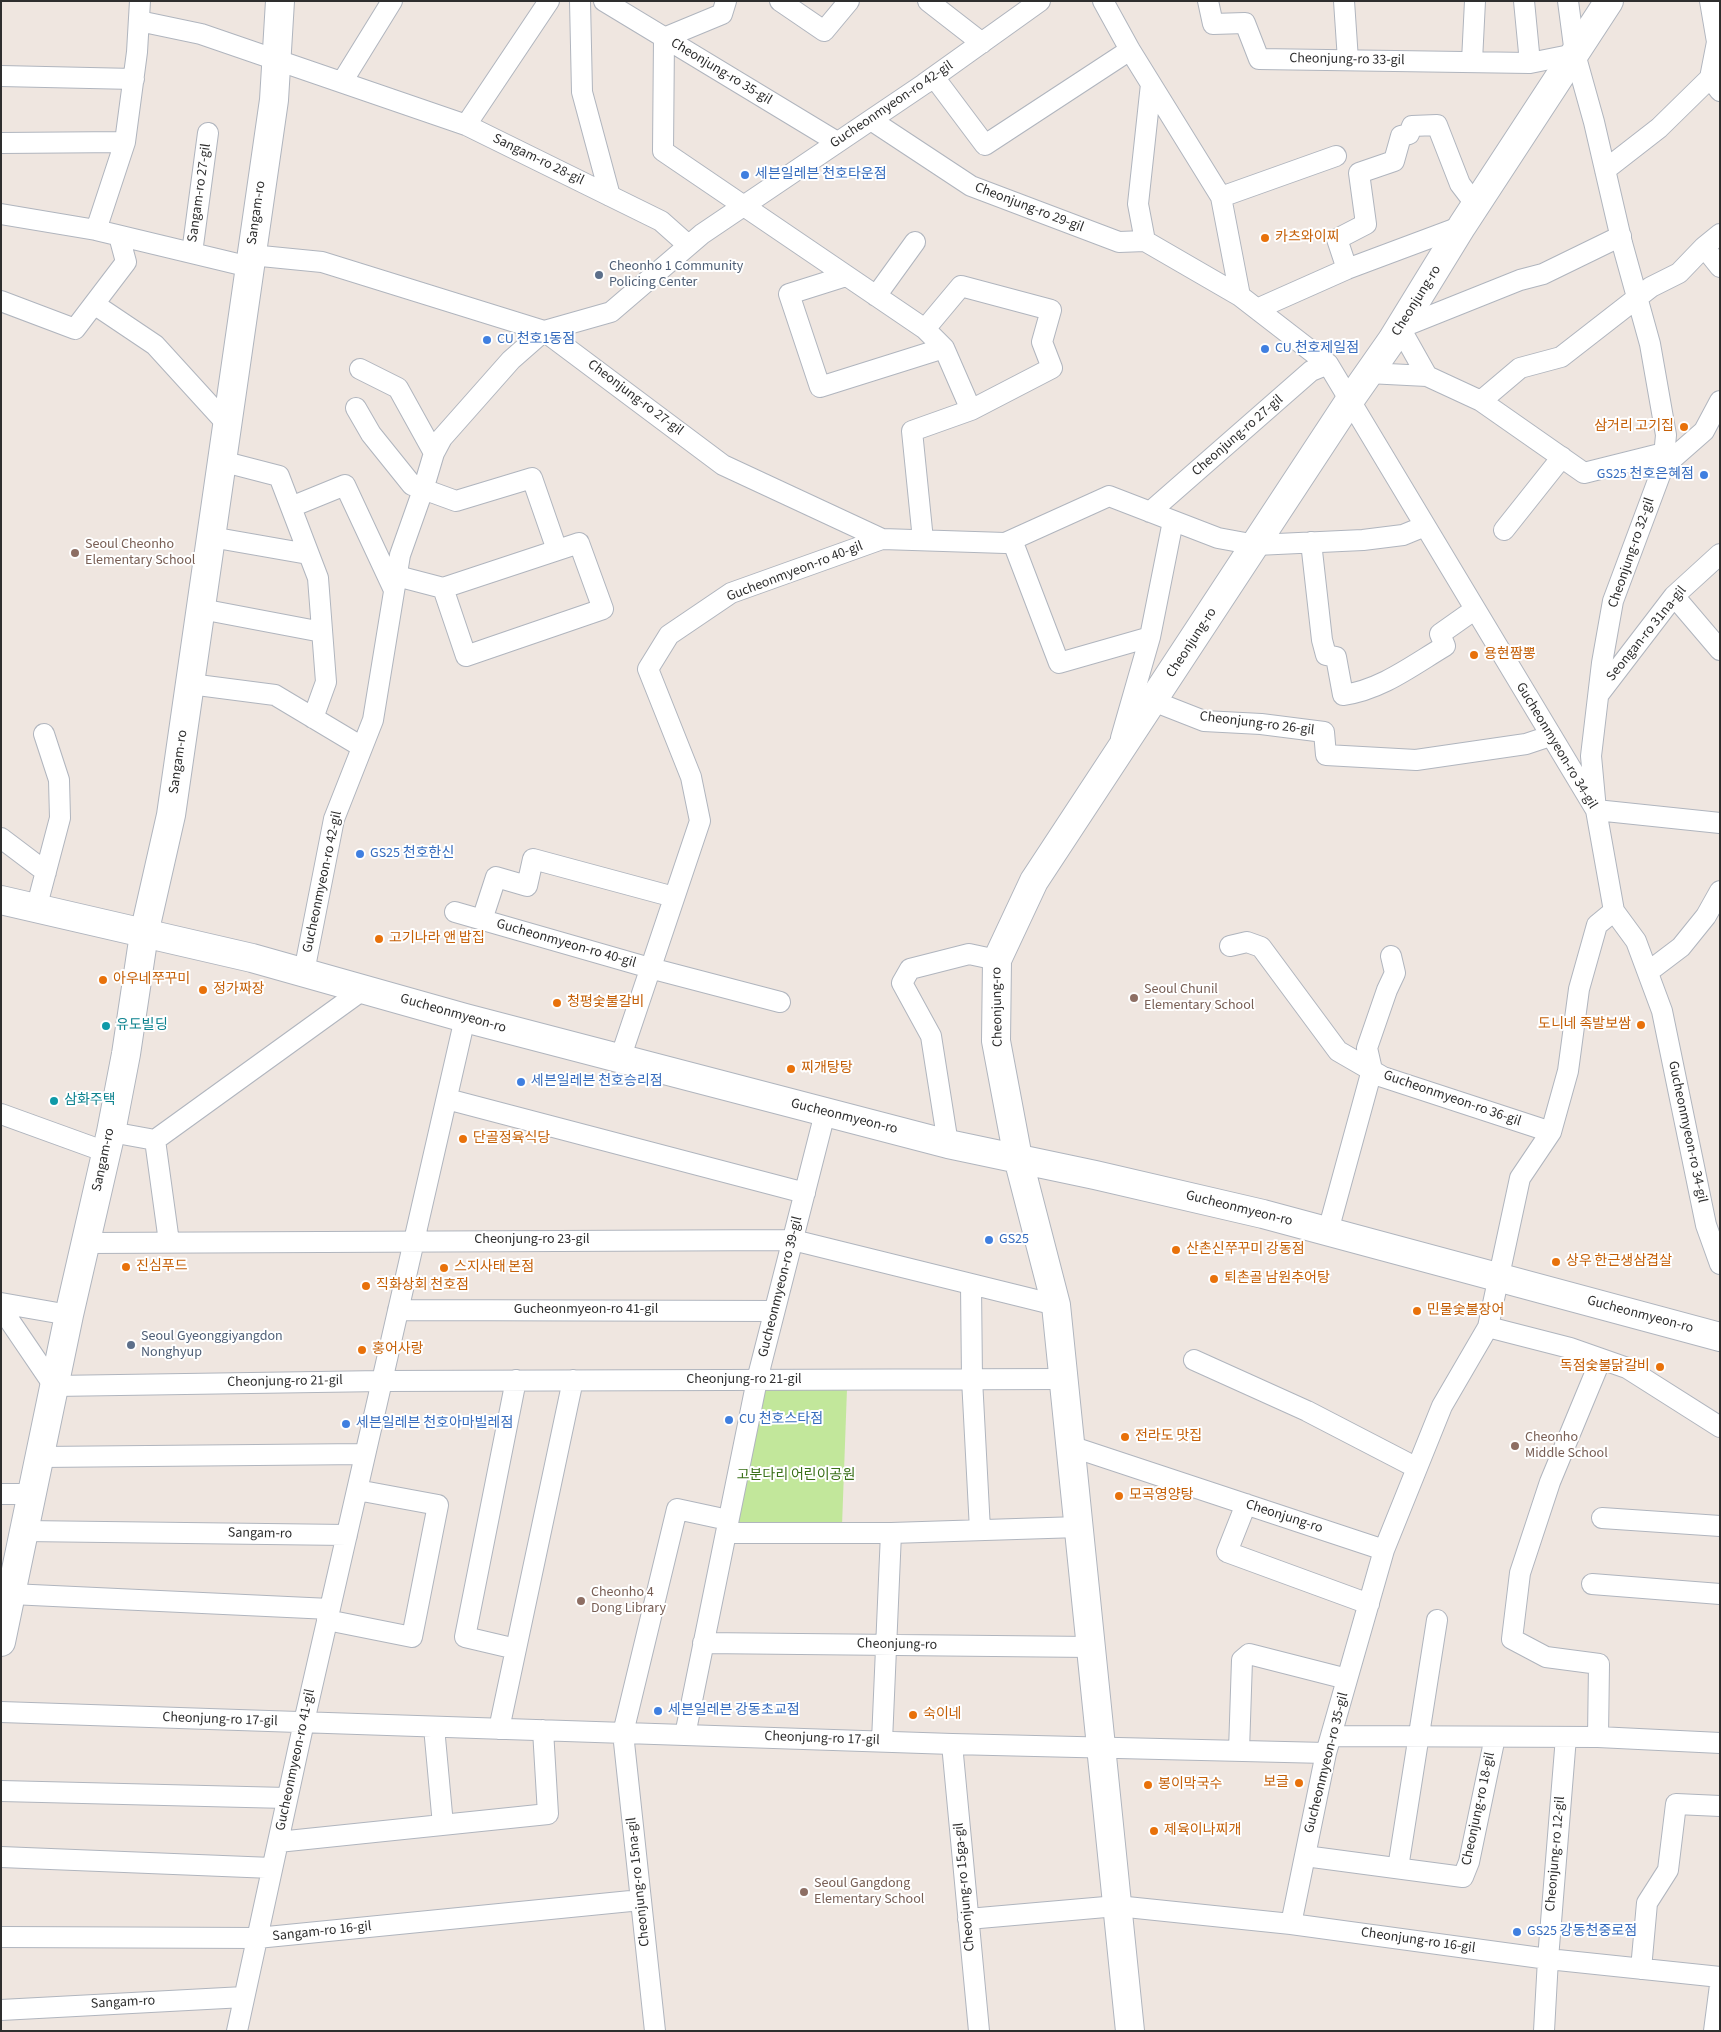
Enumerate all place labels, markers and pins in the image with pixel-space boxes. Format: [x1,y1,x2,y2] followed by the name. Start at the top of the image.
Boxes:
[755,167,887,183] place label: 세븐일레븐 천호타운점
[739,169,751,181] marker: 세븐일레븐 천호타운점
[1275,230,1339,246] place label: 카츠와이찌
[1259,232,1271,244] marker: 카츠와이찌
[609,259,743,292] place label: Cheonho 1 Community Policing Center
[593,269,605,281] marker: Cheonho 1 Community Policing Center
[497,332,575,348] place label: CU 천호1동점
[481,334,493,346] marker: CU 천호1동점
[1275,341,1359,357] place label: CU 천호제일점
[1259,343,1271,355] marker: CU 천호제일점
[1594,419,1674,435] place label: 삼거리 고기집
[1678,421,1690,433] marker: 삼거리 고기집
[1597,467,1694,483] place label: GS25 천호은혜점
[1698,469,1710,481] marker: GS25 천호은혜점
[85,537,195,570] place label: Seoul Cheonho Elementary School
[69,547,81,559] marker: Seoul Cheonho Elementary School
[1484,647,1536,663] place label: 용현짬뽕
[1468,649,1480,661] marker: 용현짬뽕
[370,846,454,862] place label: GS25 천호한신
[354,848,366,860] marker: GS25 천호한신
[389,931,485,947] place label: 고기나라 앤 밥집
[373,933,385,945] marker: 고기나라 앤 밥집
[113,972,190,988] place label: 아우네쭈꾸미
[97,974,109,986] marker: 아우네쭈꾸미
[213,982,265,998] place label: 정가짜장
[1144,982,1254,1014] place label: Seoul Chunil Elementary School
[197,984,209,996] marker: 정가짜장
[1128,992,1140,1004] marker: Seoul Chunil Elementary School
[567,995,644,1011] place label: 청평숯불갈비
[551,997,563,1009] marker: 청평숯불갈비
[1538,1017,1631,1033] place label: 도니네 족발보쌈
[116,1018,168,1034] place label: 유도빌딩
[1635,1019,1647,1031] marker: 도니네 족발보쌈
[100,1020,112,1032] marker: 유도빌딩
[801,1061,853,1077] place label: 찌개탕탕
[785,1063,797,1075] marker: 찌개탕탕
[531,1074,663,1090] place label: 세븐일레븐 천호승리점
[515,1076,527,1088] marker: 세븐일레븐 천호승리점
[64,1093,116,1109] place label: 삼화주택
[48,1095,60,1107] marker: 삼화주택
[473,1131,550,1147] place label: 단골정육식당
[457,1133,469,1145] marker: 단골정육식당
[999,1232,1029,1248] place label: GS25
[983,1234,995,1246] marker: GS25
[1186,1242,1305,1258] place label: 산촌신쭈꾸미 강동점
[1170,1244,1182,1256] marker: 산촌신쭈꾸미 강동점
[1566,1254,1672,1270] place label: 상우 한근생삼겹살
[1550,1256,1562,1268] marker: 상우 한근생삼겹살
[136,1259,188,1275] place label: 진심푸드
[454,1260,534,1276] place label: 스지사태 본점
[120,1261,132,1273] marker: 진심푸드
[438,1262,450,1274] marker: 스지사태 본점
[1224,1271,1330,1287] place label: 퇴촌골 남원추어탕
[1208,1273,1220,1285] marker: 퇴촌골 남원추어탕
[376,1278,469,1294] place label: 직화상회 천호점
[360,1280,372,1292] marker: 직화상회 천호점
[1427,1303,1504,1319] place label: 민물숯불장어
[1411,1305,1423,1317] marker: 민물숯불장어
[141,1329,283,1361] place label: Seoul Gyeonggiyangdon Nonghyup
[125,1339,137,1351] marker: Seoul Gyeonggiyangdon Nonghyup
[372,1342,424,1358] place label: 홍어사랑
[356,1344,368,1356] marker: 홍어사랑
[1560,1359,1650,1375] place label: 독점숯불닭갈비
[1654,1361,1666,1373] marker: 독점숯불닭갈비
[739,1412,823,1428] place label: CU 천호스타점
[723,1414,735,1426] marker: CU 천호스타점
[356,1416,513,1432] place label: 세븐일레븐 천호아마빌레점
[340,1418,352,1430] marker: 세븐일레븐 천호아마빌레점
[1135,1429,1202,1445] place label: 전라도 맛집
[1525,1430,1608,1462] place label: Cheonho Middle School
[1119,1431,1131,1443] marker: 전라도 맛집
[1509,1440,1521,1452] marker: Cheonho Middle School
[1129,1488,1193,1504] place label: 모곡영양탕
[1113,1490,1125,1502] marker: 모곡영양탕
[591,1585,666,1618] place label: Cheonho 4 Dong Library
[575,1595,587,1607] marker: Cheonho 4 Dong Library
[668,1703,800,1719] place label: 세븐일레븐 강동초교점
[652,1705,664,1717] marker: 세븐일레븐 강동초교점
[923,1707,962,1723] place label: 숙이네
[907,1709,919,1721] marker: 숙이네
[1263,1775,1289,1791] place label: 보글
[1158,1777,1222,1793] place label: 봉이막국수
[1293,1777,1305,1789] marker: 보글
[1142,1779,1154,1791] marker: 봉이막국수
[1164,1823,1241,1839] place label: 제육이나찌개
[1148,1825,1160,1837] marker: 제육이나찌개
[814,1876,924,1908] place label: Seoul Gangdong Elementary School
[798,1886,810,1898] marker: Seoul Gangdong Elementary School
[1527,1924,1637,1940] place label: GS25 강동천중로점
[1511,1926,1523,1938] marker: GS25 강동천중로점

